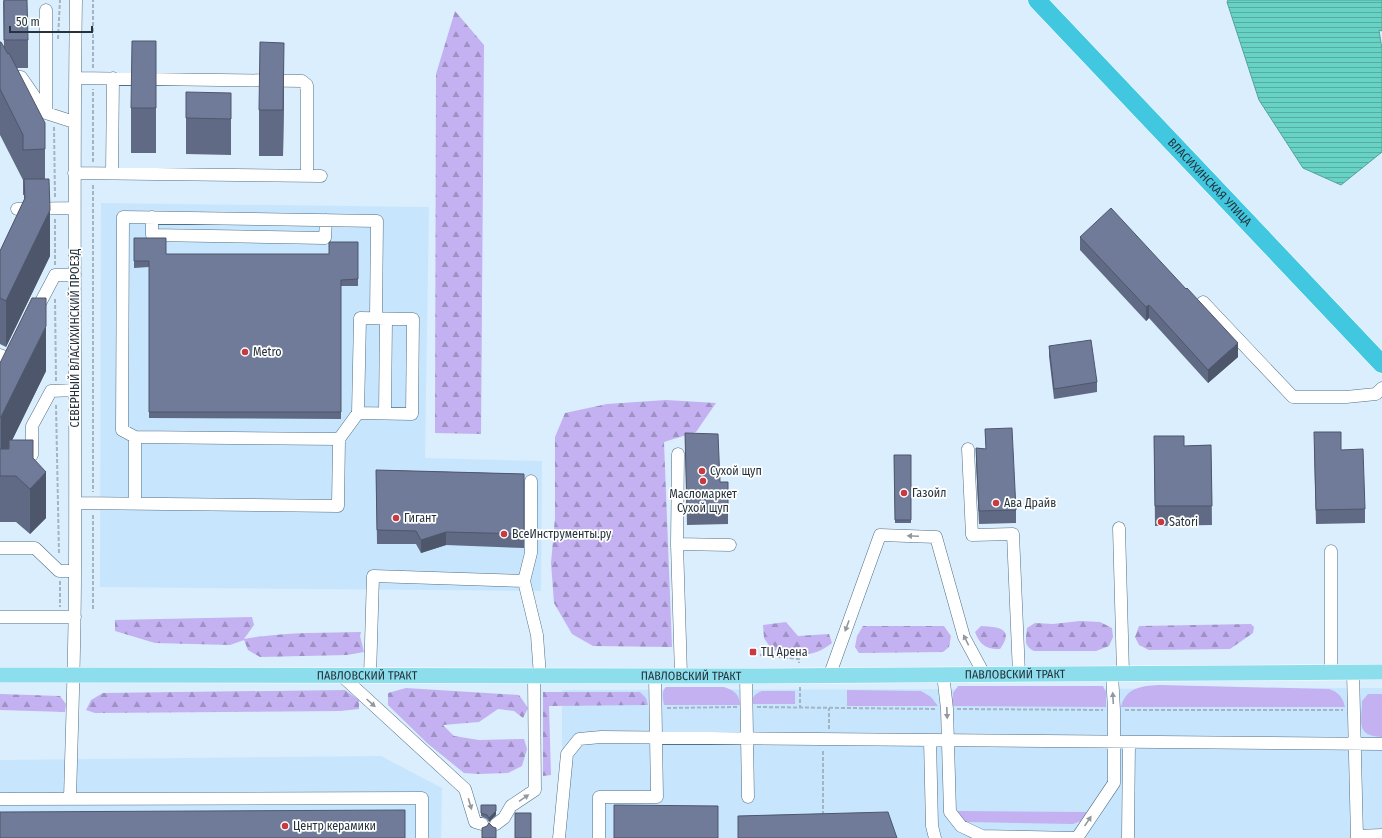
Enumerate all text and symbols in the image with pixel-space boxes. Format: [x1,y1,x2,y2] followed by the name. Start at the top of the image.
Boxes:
[10,8,92,34] scale bar
[16,15,40,29] text: 50 m
[1165,135,1255,229] street label: ВЛАСИХИНСКАЯ УЛИЦА
[67,248,82,427] street label: СЕВЕРНЫЙ ВЛАСИХИНСКИЙ ПРОЕЗД
[253,345,282,359] place label: Metro
[240,347,250,357] marker: Metro
[710,464,762,478] place label: Сухой щуп
[697,466,707,476] marker: Сухой щуп
[698,476,708,486] marker: Масломаркет Сухой щуп
[912,486,946,500] place label: Газойл
[669,487,737,515] place label: Масломаркет Сухой щуп
[899,488,909,498] marker: Газойл
[1004,496,1056,510] place label: Ава Драйв
[991,498,1001,508] marker: Ава Драйв
[404,511,436,525] place label: Гигант
[391,513,401,523] marker: Гигант
[1169,515,1198,529] place label: Satori
[1156,517,1166,527] marker: Satori
[512,527,612,541] place label: ВсеИнструменты.ру
[499,529,509,539] marker: ВсеИнструменты.ру
[907,532,919,539] one-way arrow
[844,620,850,632] one-way arrow
[963,634,969,645] one-way arrow
[761,645,808,659] place label: ТЦ Арена
[748,647,758,657] marker: ТЦ Арена
[965,666,1066,682] street label: ПАВЛОВСКИЙ ТРАКТ
[317,668,418,683] street label: ПАВЛОВСКИЙ ТРАКТ
[641,668,742,683] street label: ПАВЛОВСКИЙ ТРАКТ
[1110,691,1116,704] one-way arrow
[365,698,376,707] one-way arrow
[943,707,950,719] one-way arrow
[518,794,529,802] one-way arrow
[467,798,473,810] one-way arrow
[1084,815,1092,826] one-way arrow
[293,819,376,833] place label: Центр керамики
[280,821,290,831] marker: Центр керамики

